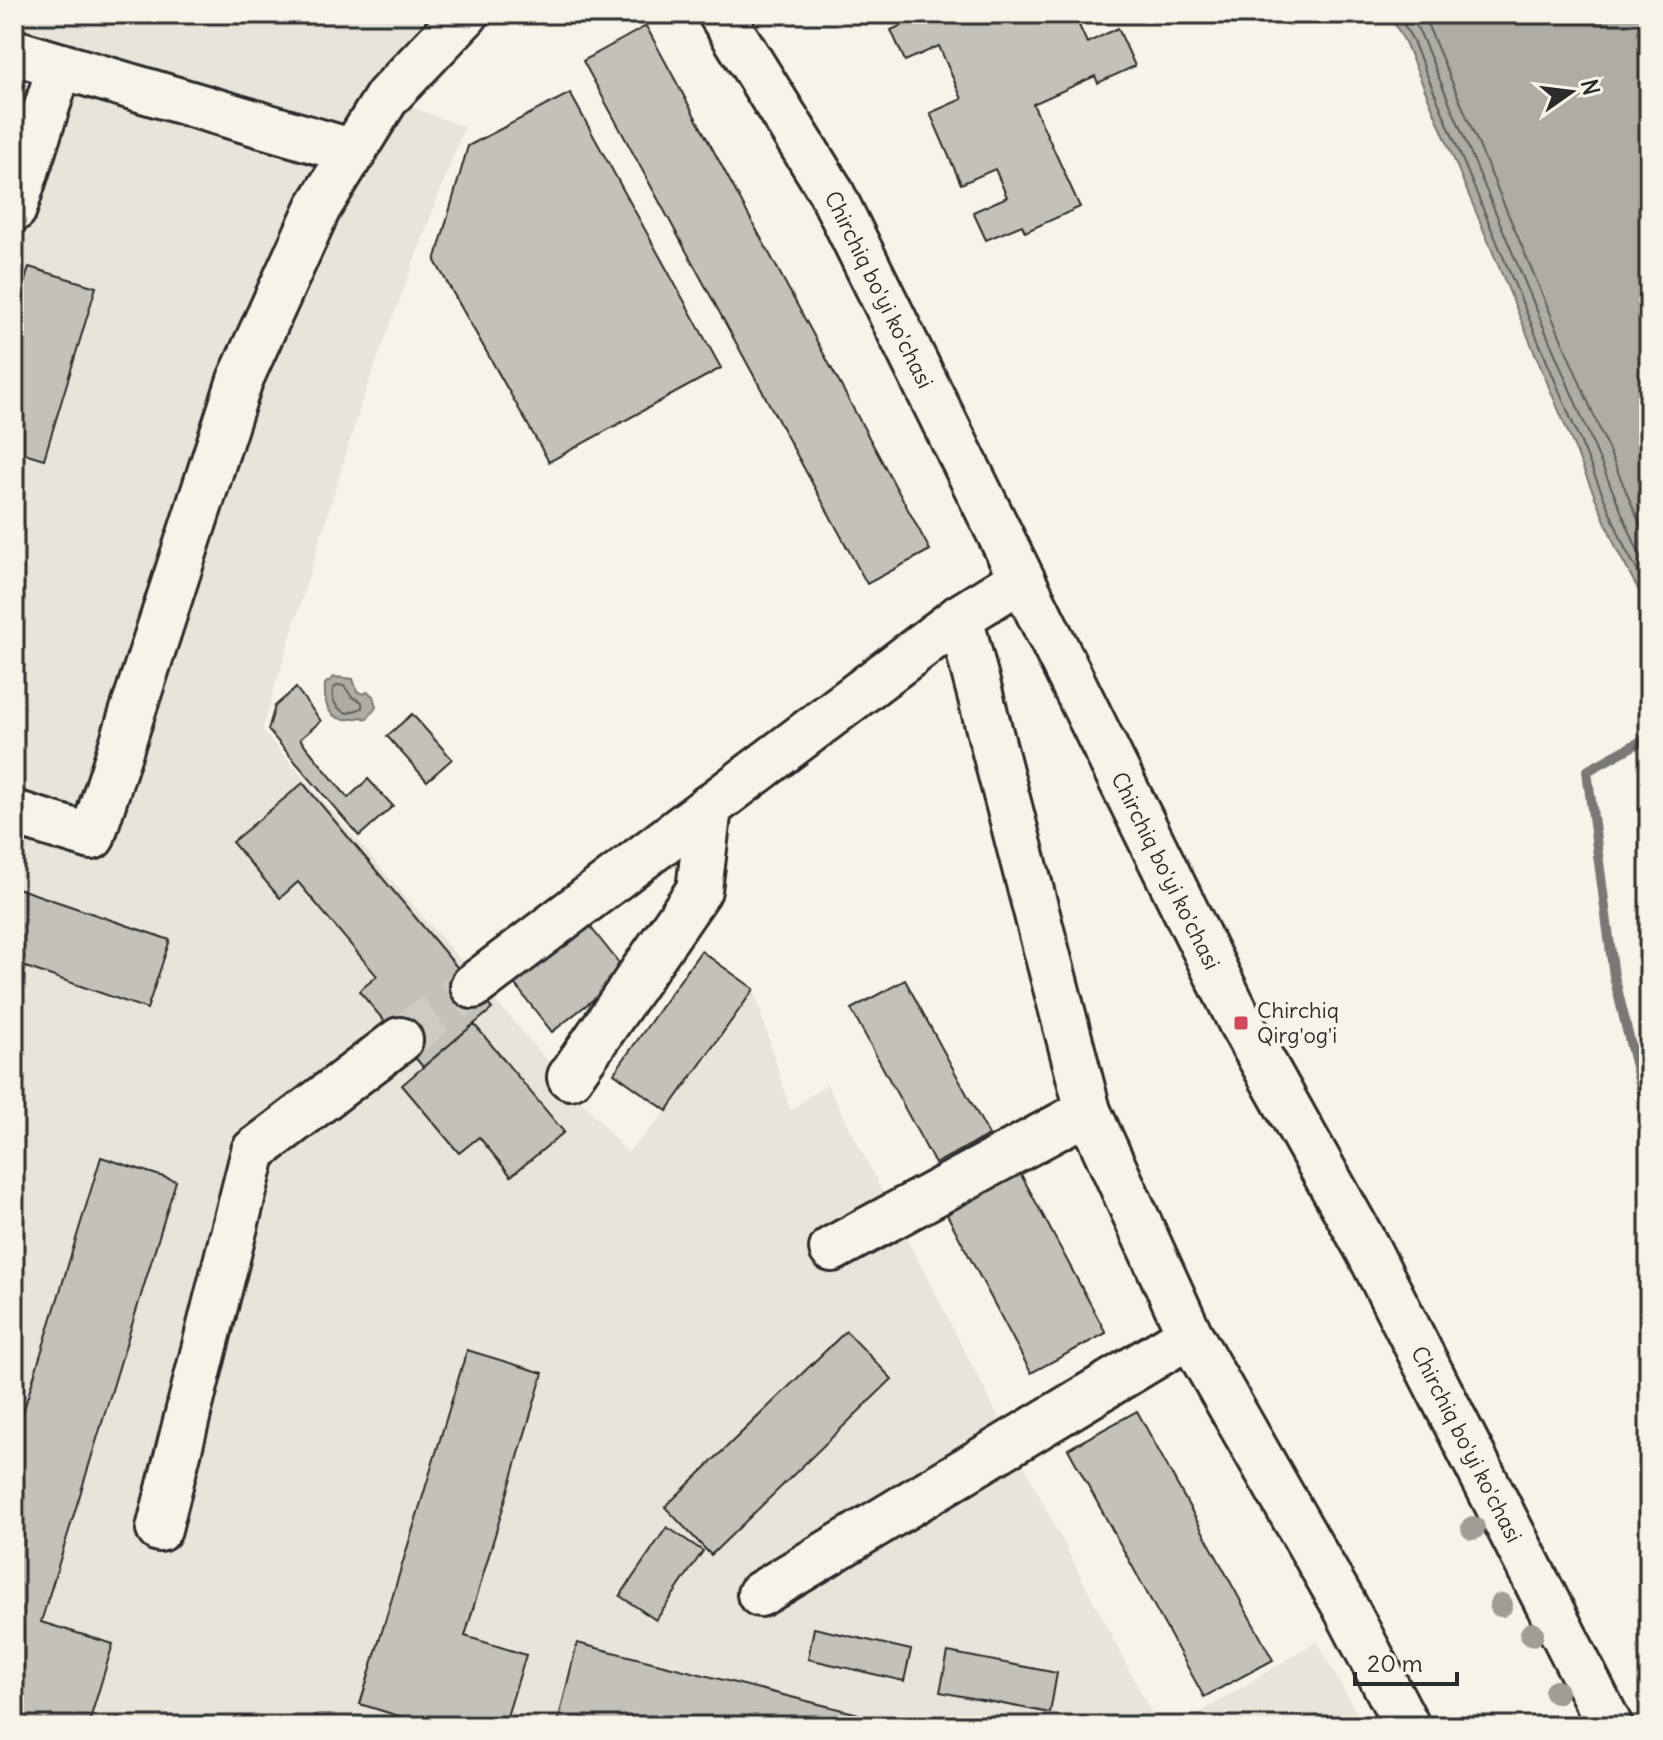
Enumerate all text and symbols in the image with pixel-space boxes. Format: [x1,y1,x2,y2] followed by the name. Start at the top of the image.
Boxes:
[1531,52,1611,132] north arrow
[1575,76,1606,98] text: N
[819,186,940,393] street label: Chirchiq bo'yi ko'chasi
[1105,767,1226,974] street label: Chirchiq bo'yi ko'chasi
[1257,996,1339,1049] place label: Chirchiq Qirg'og'i
[1232,1014,1250,1032] marker: Chirchiq Qirg'og'i
[1405,1341,1528,1547] street label: Chirchiq bo'yi ko'chasi
[1355,1636,1457,1686] scale bar
[1367,1648,1423,1678] text: 20 m

